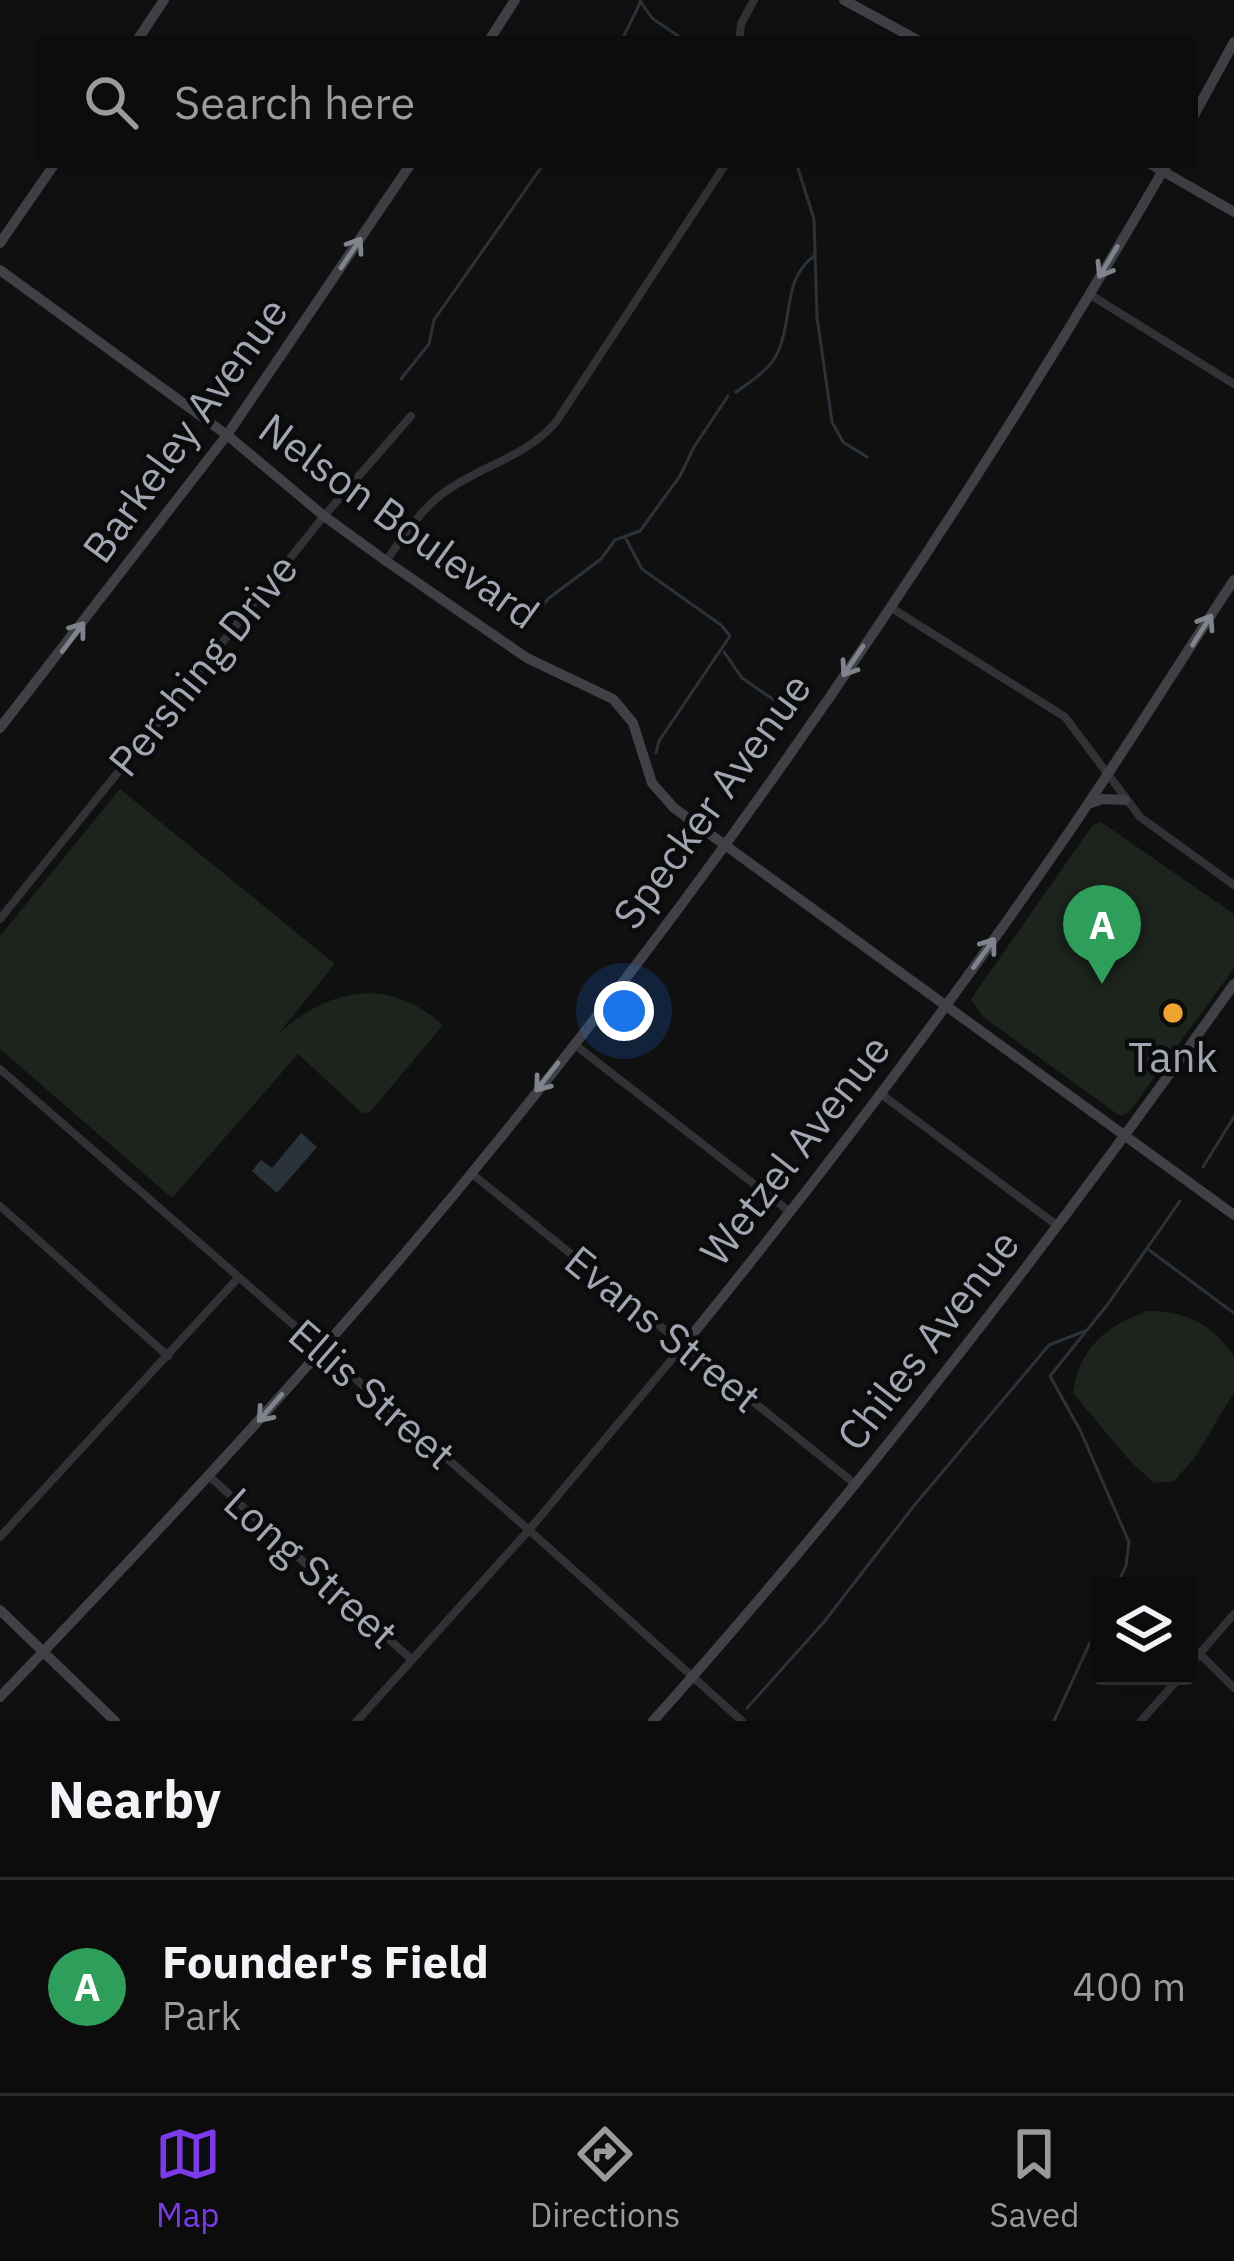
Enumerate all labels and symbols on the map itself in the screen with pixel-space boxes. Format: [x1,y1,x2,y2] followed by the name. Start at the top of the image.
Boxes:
[339,237,364,271] one-way arrow
[1096,244,1120,279] one-way arrow
[70,286,299,573] street label: Barkeley Avenue
[248,400,550,641] street label: Nelson Boulevard
[96,542,309,787] street label: Pershing Drive
[1190,613,1215,647] one-way arrow
[60,621,85,654] one-way arrow
[840,644,865,678] one-way arrow
[600,662,823,939] street label: Specker Avenue
[1063,885,1141,984] pin: A
[971,937,997,970] one-way arrow
[594,981,654,1041] your location
[1160,1000,1186,1026] marker: Tank
[687,1023,902,1276] street label: Wetzel Avenue
[1128,1029,1218,1084] place label: Tank
[534,1061,561,1093] one-way arrow
[824,1218,1031,1461] street label: Chiles Avenue
[554,1233,773,1424] street label: Evans Street
[278,1306,467,1481] street label: Ellis Street
[257,1393,284,1423] one-way arrow
[213,1475,410,1660] street label: Long Street

